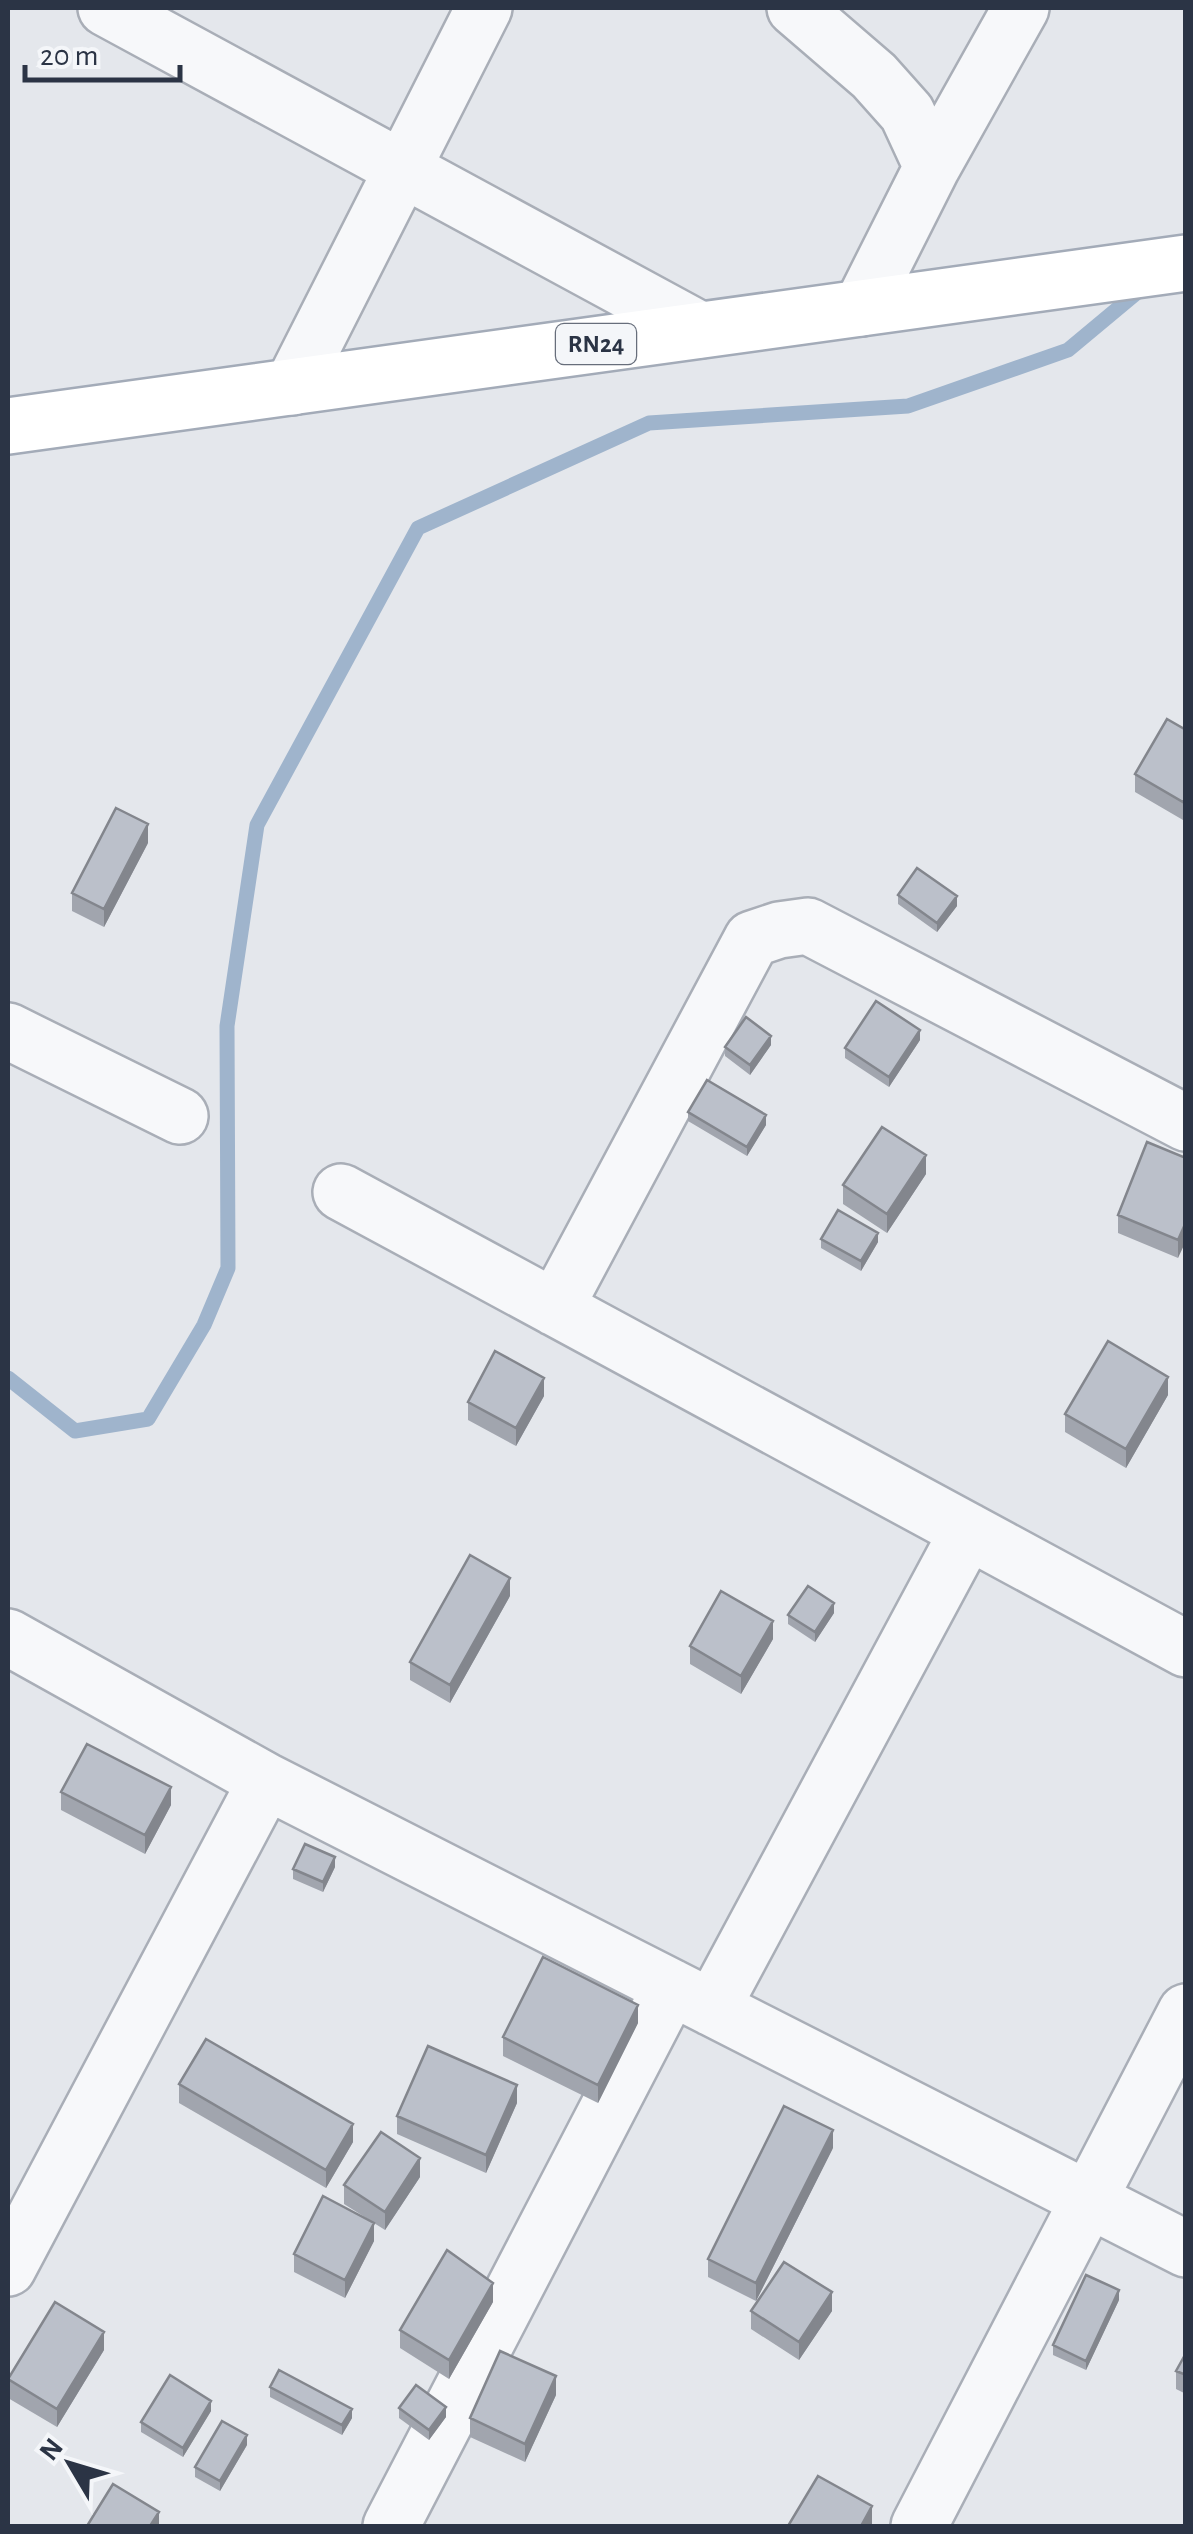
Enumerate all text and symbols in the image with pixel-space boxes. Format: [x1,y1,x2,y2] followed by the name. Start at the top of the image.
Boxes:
[25,20,180,82] scale bar
[40,41,98,71] text: 20 m
[556,324,636,364] road number: RN24
[20,2414,120,2514] north arrow
[35,2434,69,2466] text: N

